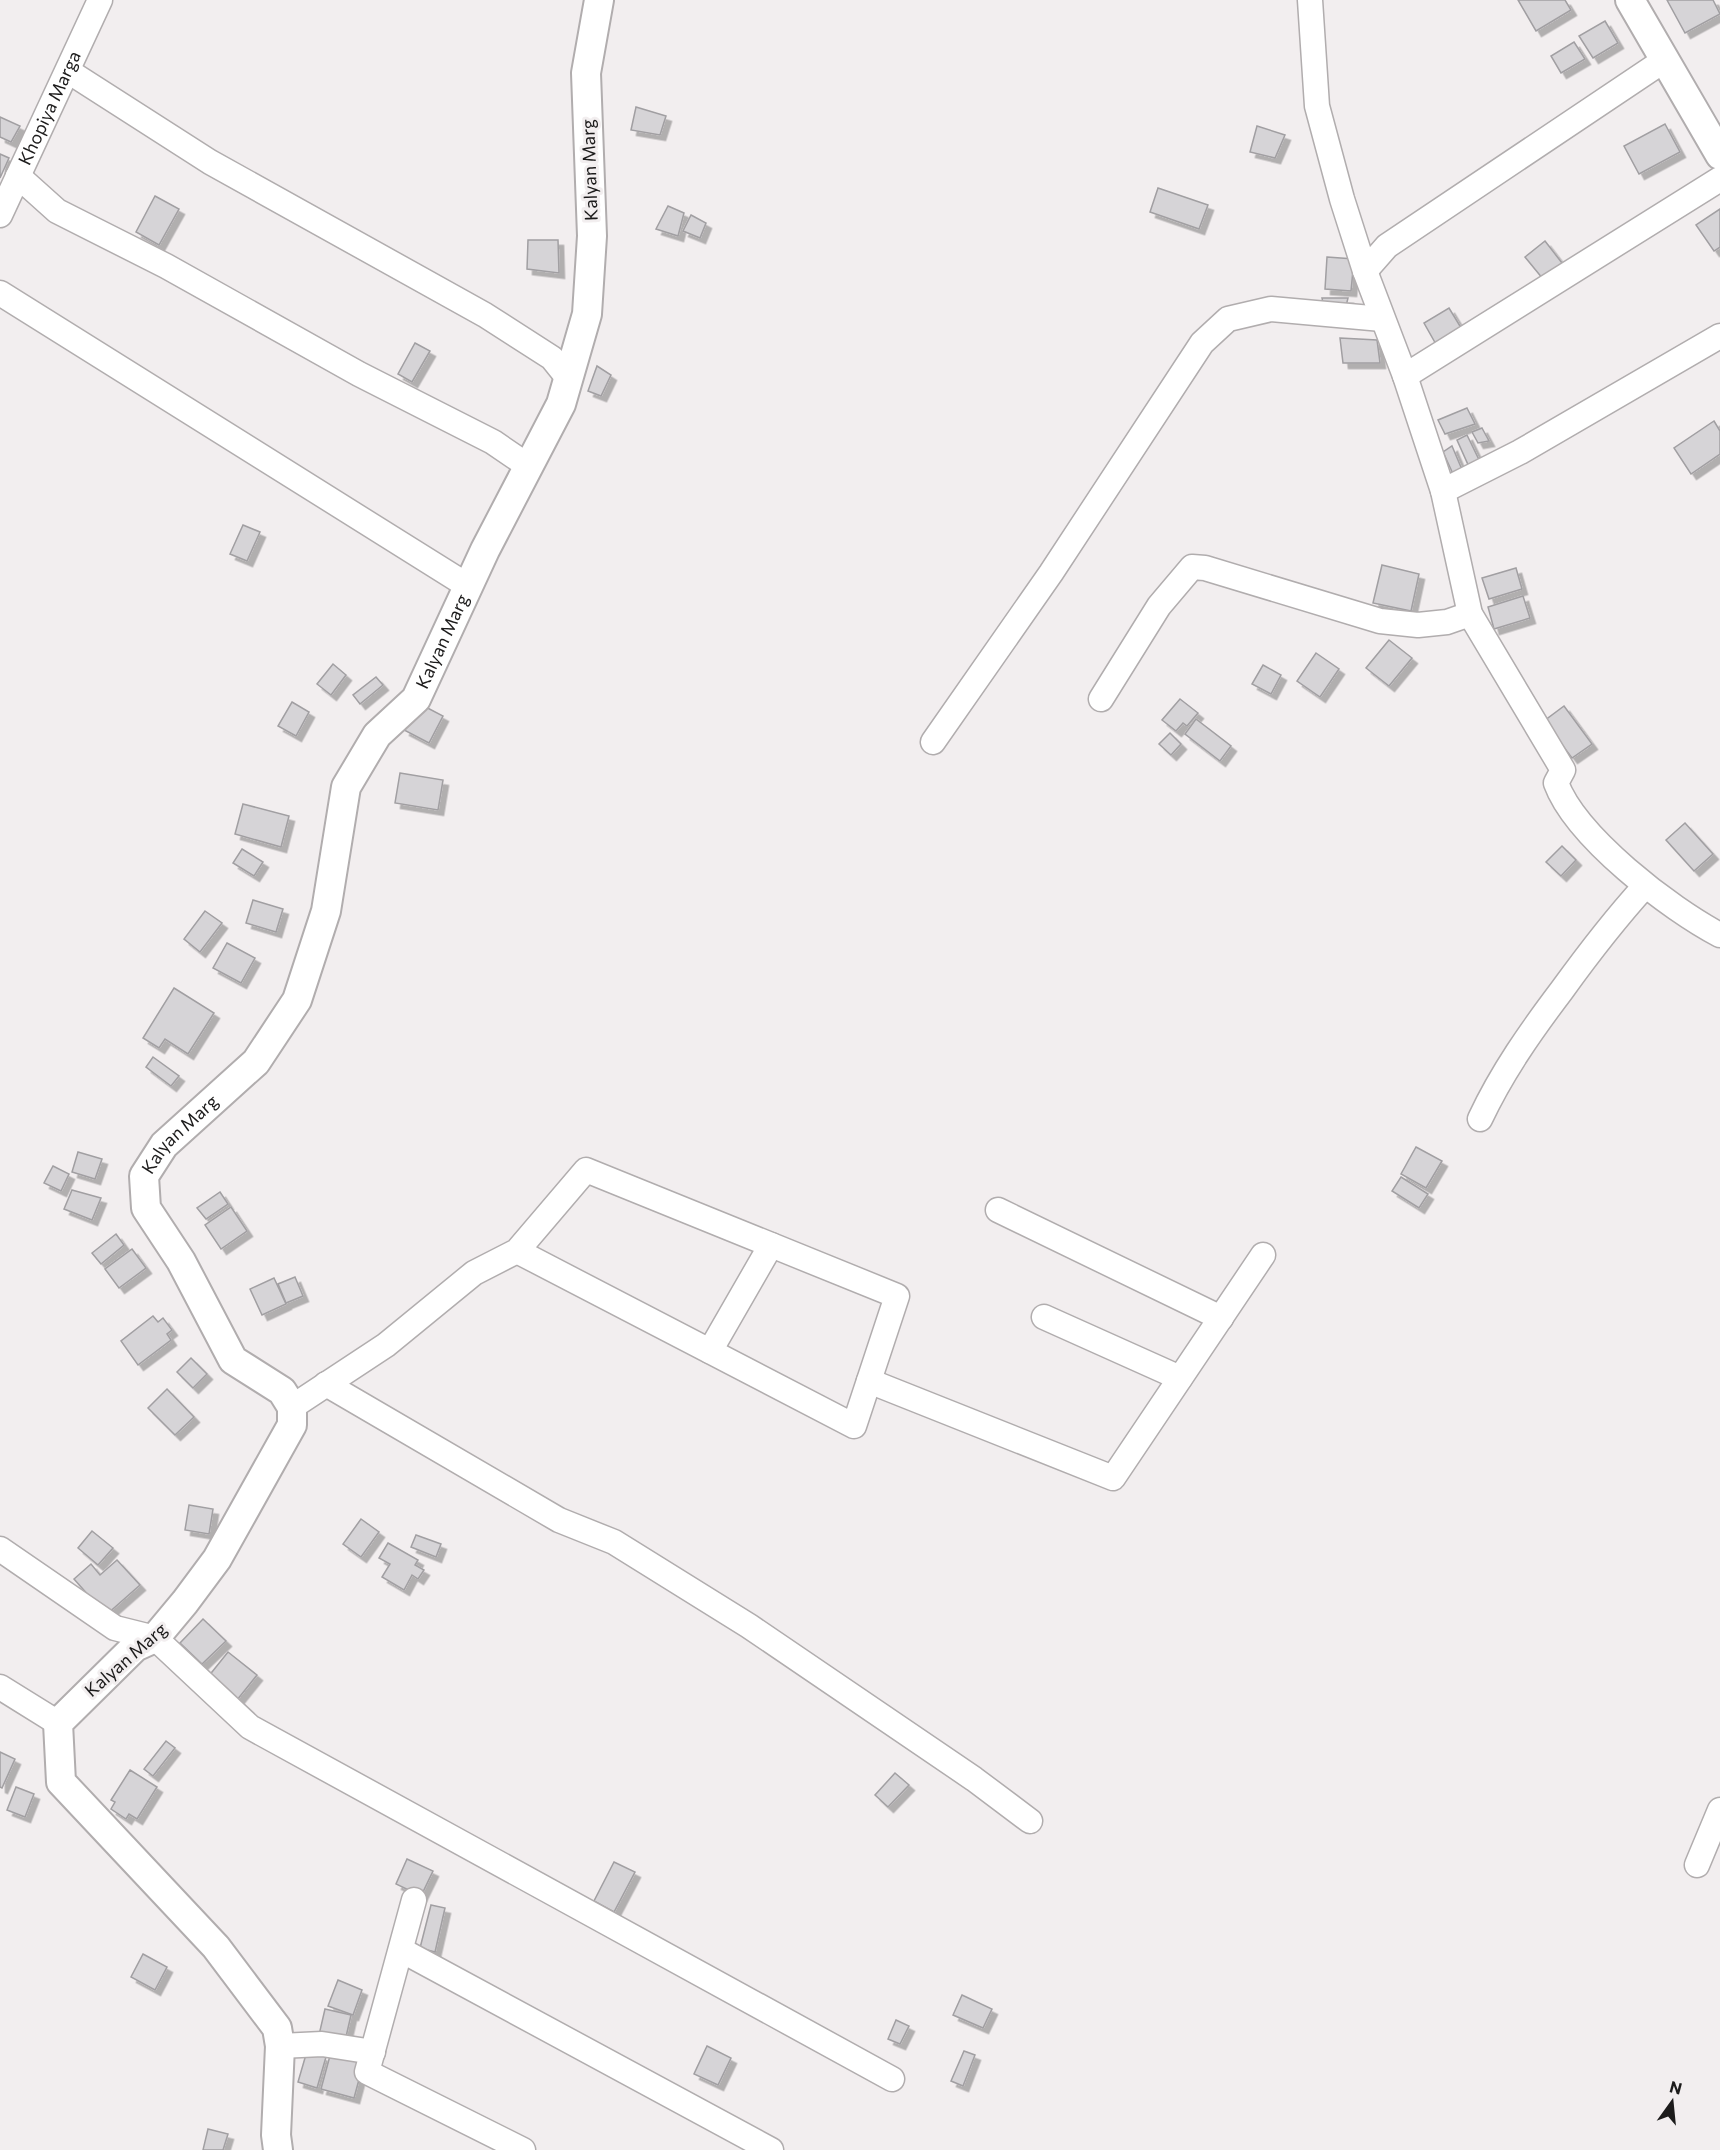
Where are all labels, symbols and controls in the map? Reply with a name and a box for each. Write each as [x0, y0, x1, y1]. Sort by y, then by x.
street label: Khopiya Marga [13, 47, 85, 168]
street label: Kalyan Marg [576, 119, 602, 221]
street label: Kalyan Marg [410, 590, 473, 692]
street label: Kalyan Marg [136, 1090, 222, 1178]
street label: Kalyan Marg [80, 1617, 171, 1701]
north arrow [1642, 2072, 1702, 2132]
text: N [1668, 2076, 1684, 2098]

